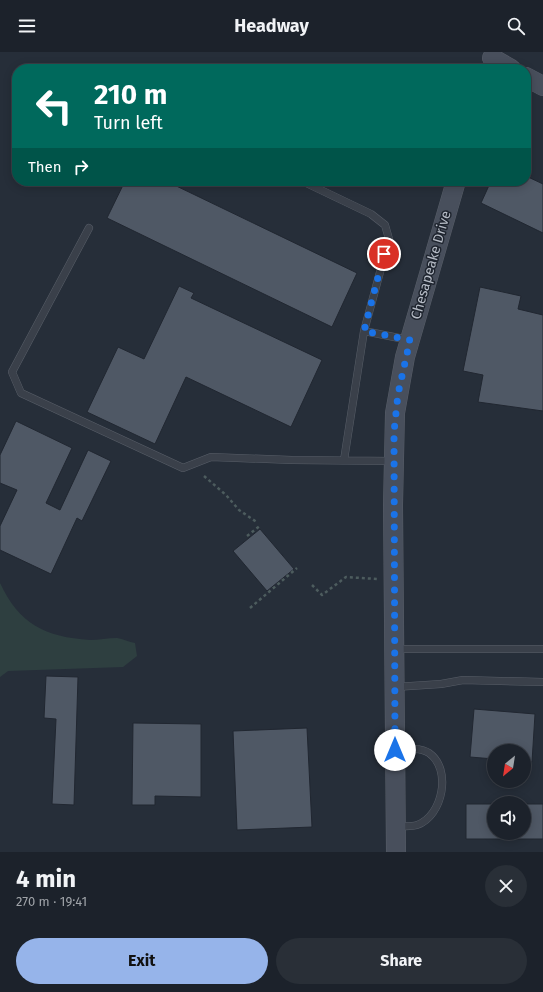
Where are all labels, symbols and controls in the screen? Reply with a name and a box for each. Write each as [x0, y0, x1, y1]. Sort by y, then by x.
icon: menu [16, 15, 38, 37]
text: Headway [234, 15, 309, 37]
icon: search [505, 15, 527, 37]
text: 210 m [94, 78, 168, 111]
icon: left [28, 80, 80, 132]
text: Turn left [94, 112, 163, 134]
icon: right [70, 156, 92, 178]
text: Then [28, 158, 62, 176]
street label: Chesapeake Drive [407, 209, 455, 321]
pin [367, 237, 401, 271]
icon: arrive [373, 243, 395, 265]
position arrow [374, 729, 416, 771]
north arrow [487, 744, 531, 788]
map controls [487, 744, 531, 840]
button: sound [487, 796, 531, 840]
text: 4 min [16, 865, 76, 893]
button: close [485, 865, 527, 907]
text: 270 m · 19:41 [16, 894, 87, 909]
button: Exit [16, 938, 268, 984]
button: Share [276, 938, 527, 984]

